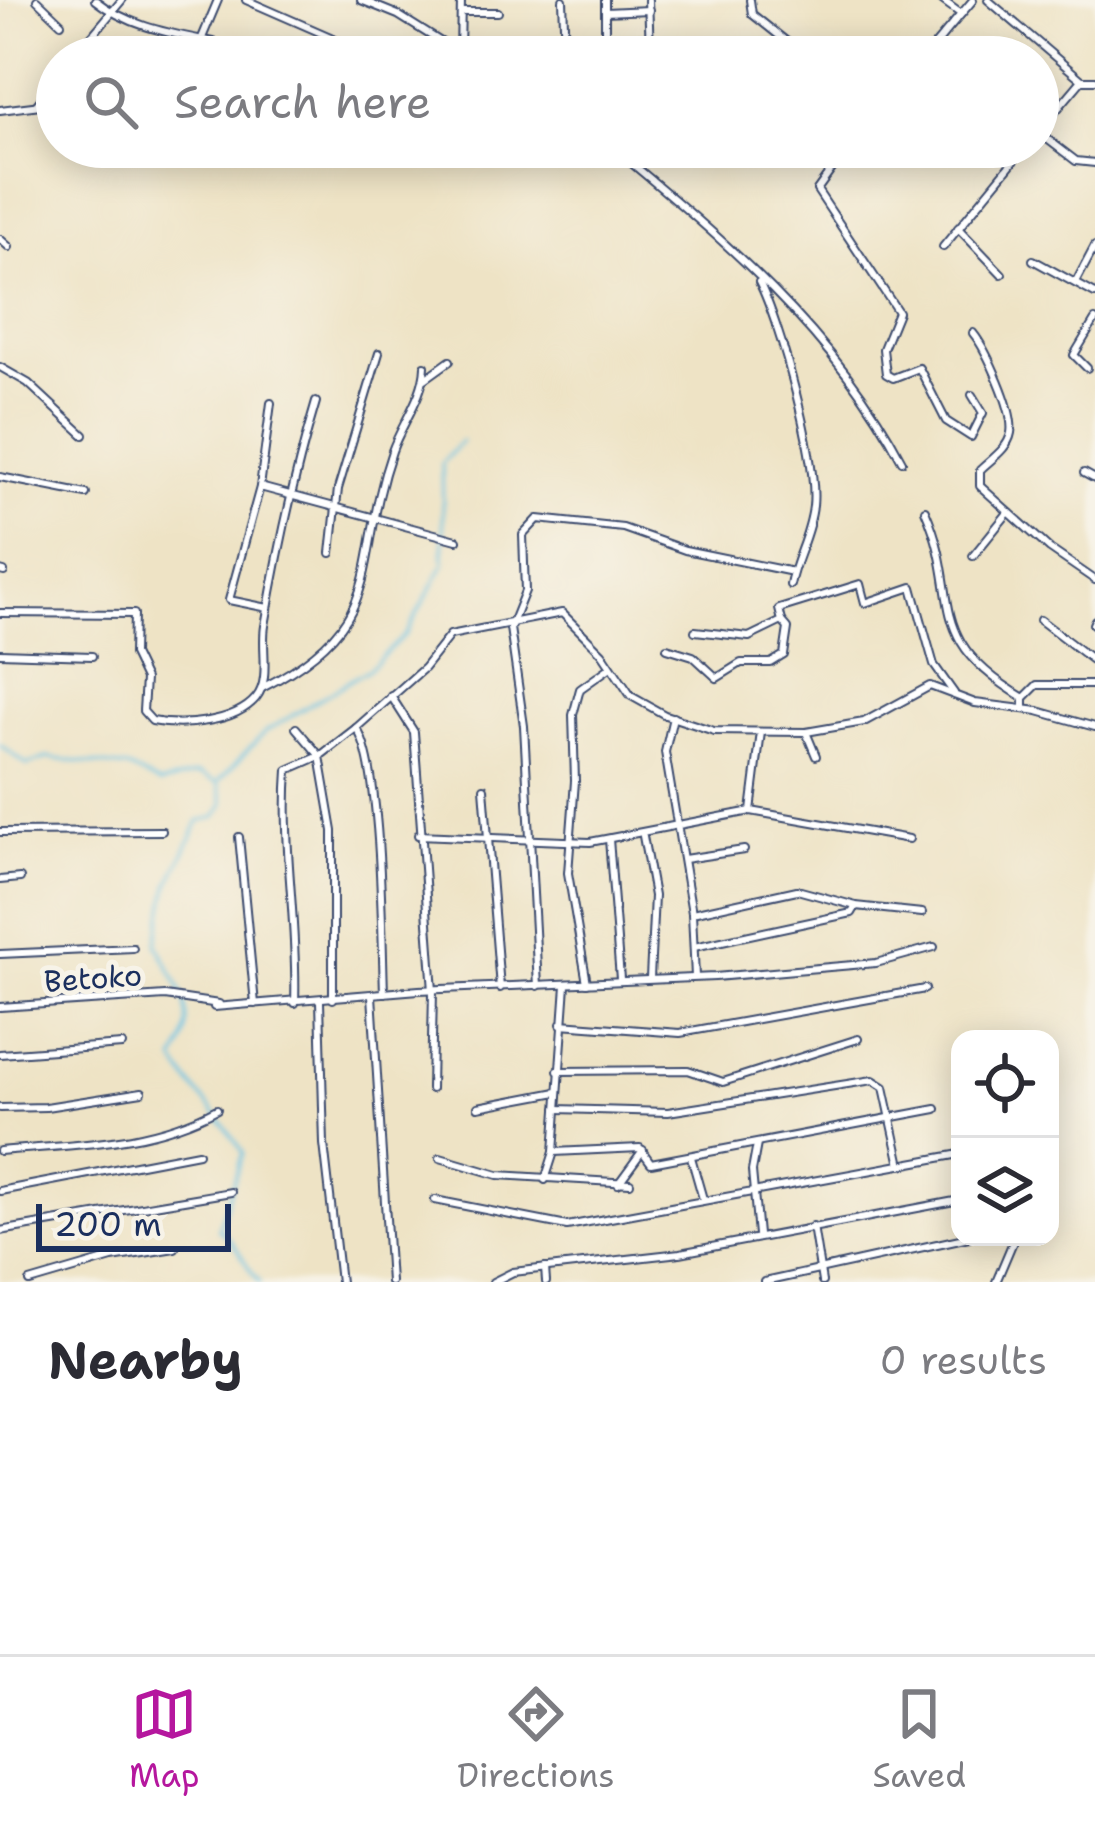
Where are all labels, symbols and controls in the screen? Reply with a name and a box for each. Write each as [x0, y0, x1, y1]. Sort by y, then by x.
search box [36, 36, 1059, 168]
icon: search [78, 69, 144, 135]
text: Search here [174, 72, 431, 132]
street label: Betoko [43, 954, 143, 1002]
map controls [951, 1030, 1059, 1246]
button: locate [951, 1030, 1059, 1138]
button: layers [951, 1138, 1059, 1246]
scale bar [36, 1198, 231, 1251]
text: 200 m [54, 1202, 162, 1247]
text: Nearby [48, 1326, 243, 1394]
text: 0 results [880, 1334, 1047, 1386]
tab: Map [129, 1681, 200, 1798]
tab: Directions [457, 1681, 615, 1798]
tab: Saved [872, 1681, 966, 1798]

